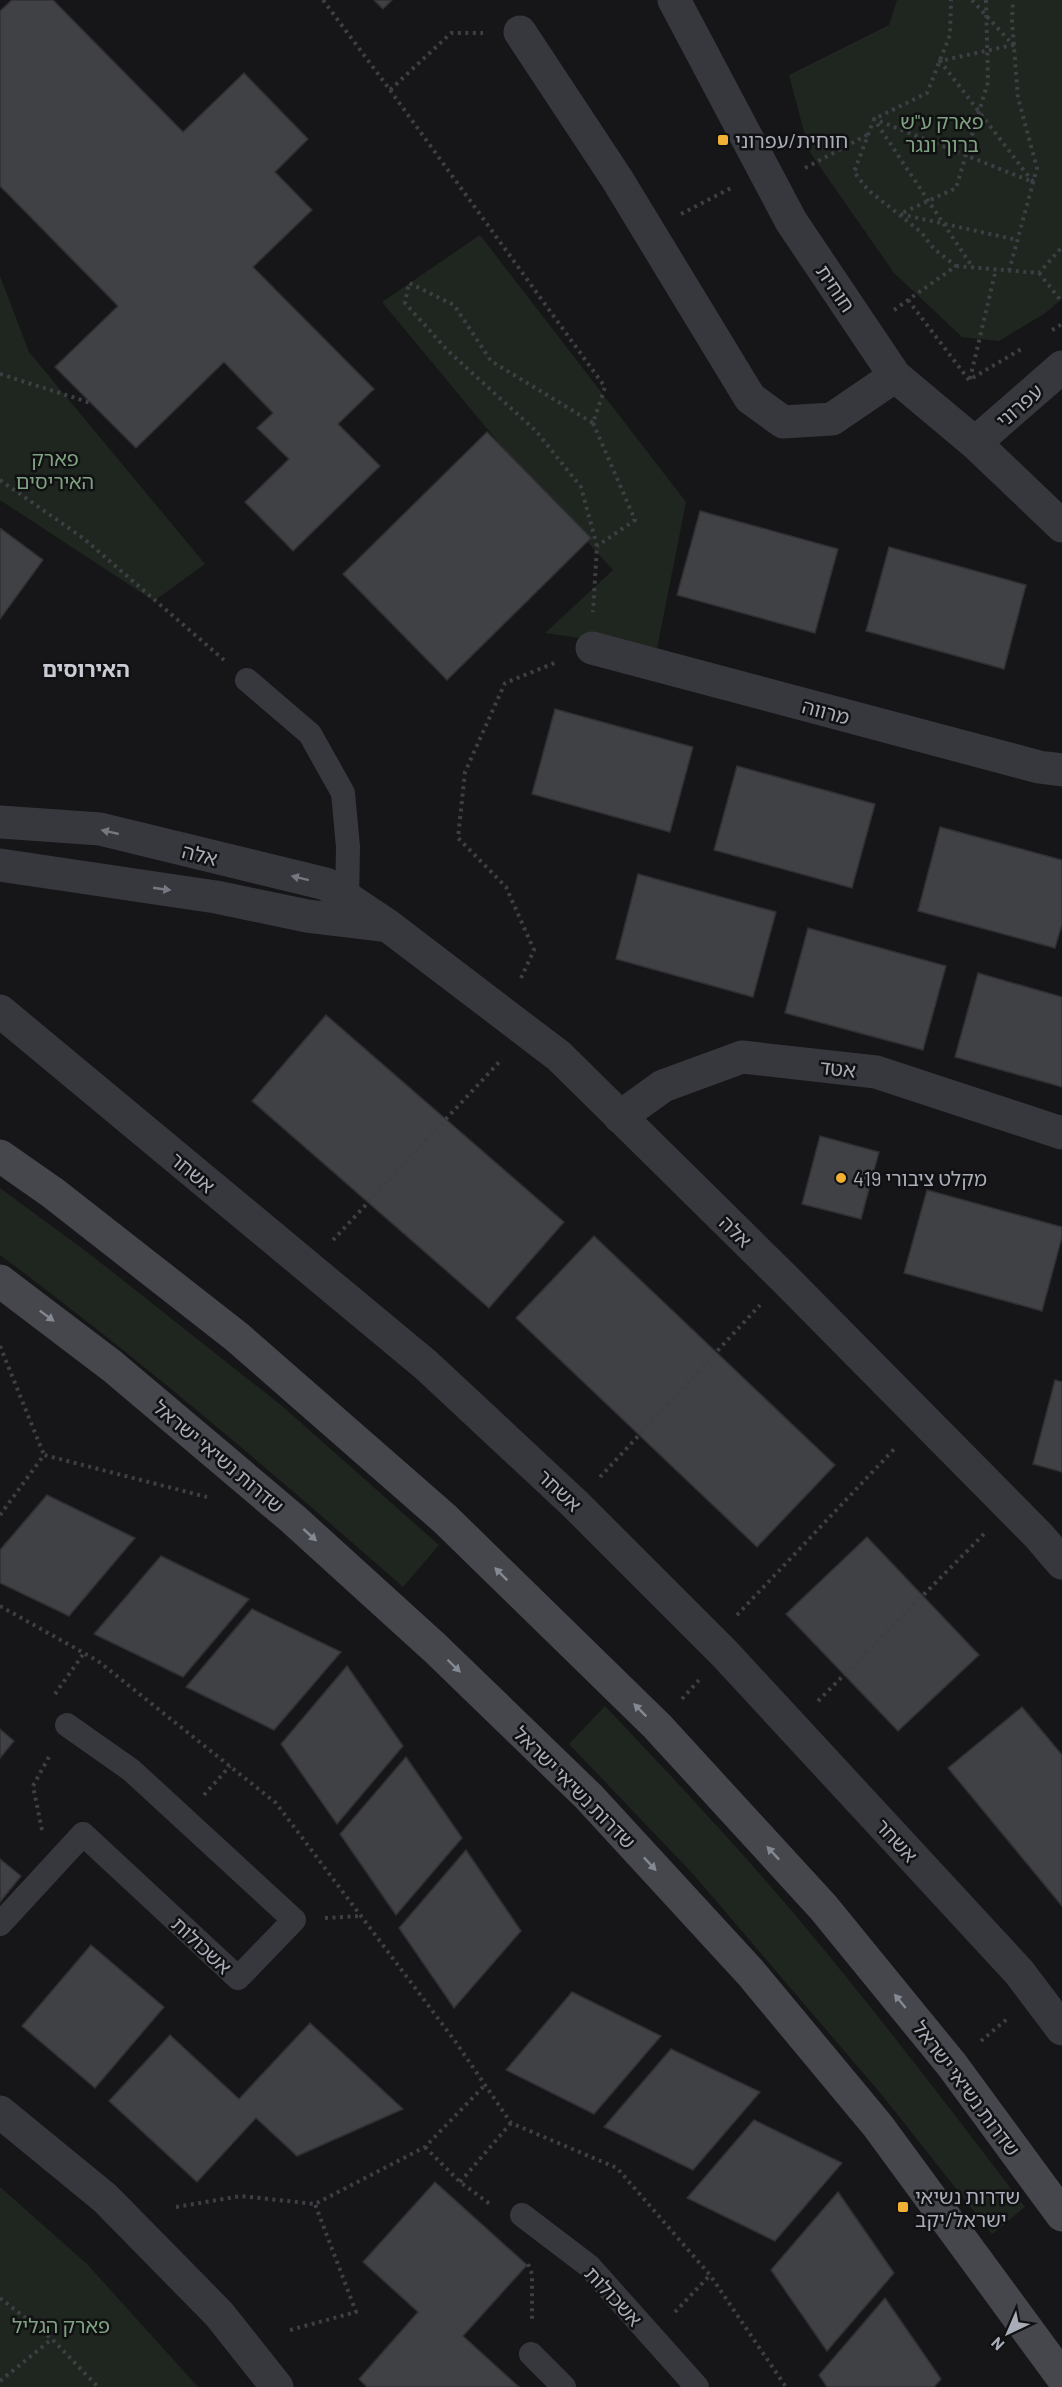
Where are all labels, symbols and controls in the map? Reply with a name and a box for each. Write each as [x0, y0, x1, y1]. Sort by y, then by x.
park label: פארק ע"ש ברוך ונגר [900, 109, 984, 156]
place label: חוחית/עפרוני [735, 128, 848, 152]
marker: חוחית/עפרוני [716, 133, 730, 147]
street label: חוחית [812, 260, 860, 316]
street label: עפרוני [991, 378, 1047, 432]
park label: פארק האיריסים [16, 446, 94, 493]
district label: האירוסים [42, 656, 130, 681]
street label: מרווה [800, 693, 852, 729]
one-way arrow [101, 826, 119, 836]
street label: אלה [180, 838, 220, 870]
one-way arrow [290, 872, 309, 882]
one-way arrow [152, 884, 171, 893]
street label: אטד [819, 1054, 857, 1082]
street label: אשחר [166, 1147, 220, 1197]
place label: מקלט ציבורי 419 [853, 1166, 987, 1190]
marker: מקלט ציבורי 419 [834, 1171, 848, 1185]
street label: אלה [715, 1210, 757, 1252]
one-way arrow [39, 1310, 54, 1322]
street label: שדרות נשיאי ישראל [149, 1394, 289, 1518]
street label: אשחר [533, 1464, 587, 1516]
one-way arrow [303, 1527, 317, 1541]
one-way arrow [495, 1567, 509, 1581]
one-way arrow [446, 1659, 461, 1673]
one-way arrow [634, 1704, 648, 1718]
street label: שדרות נשיאי ישראל [509, 1721, 641, 1853]
street label: אשחר [871, 1813, 923, 1867]
one-way arrow [767, 1846, 781, 1860]
one-way arrow [643, 1856, 656, 1871]
street label: אשכולות [167, 1911, 237, 1979]
one-way arrow [894, 1993, 907, 2009]
street label: שדרות נשיאי ישראל [908, 2016, 1026, 2160]
place label: שדרות נשיאי ישראל/יקב [915, 2184, 1020, 2231]
marker: שדרות נשיאי ישראל/יקב [896, 2200, 910, 2214]
street label: אשכולות [580, 2261, 648, 2331]
north arrow [978, 2303, 1038, 2363]
park label: פארק הגליל [12, 2313, 110, 2337]
text: N [987, 2334, 1008, 2355]

